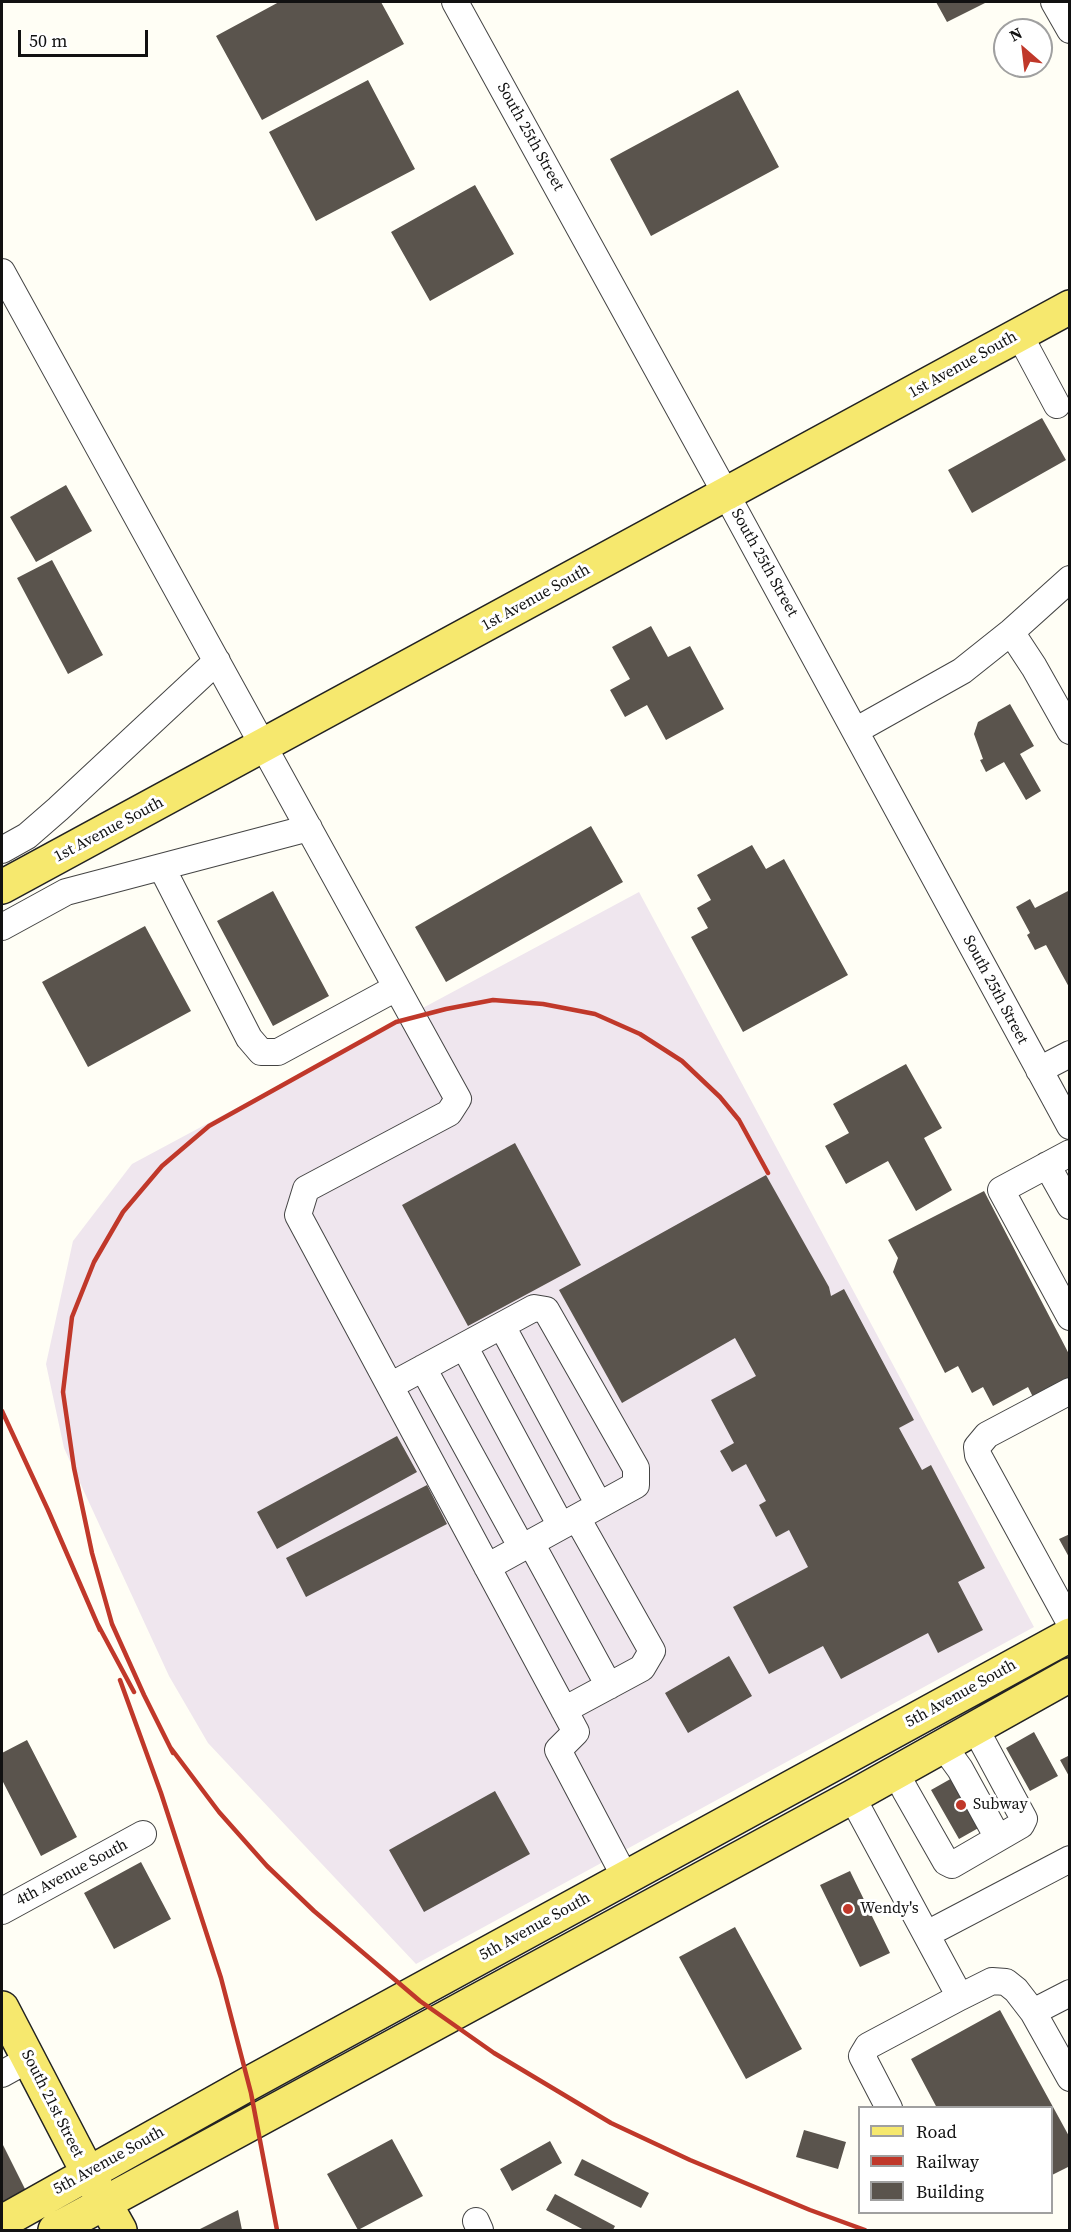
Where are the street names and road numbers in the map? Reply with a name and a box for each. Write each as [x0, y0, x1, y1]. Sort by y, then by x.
street label: South 25th Street [492, 80, 568, 194]
street label: 1st Avenue South [905, 327, 1021, 403]
street label: South 25th Street [726, 506, 802, 620]
street label: 1st Avenue South [478, 560, 594, 636]
street label: 1st Avenue South [51, 793, 167, 867]
street label: South 25th Street [958, 932, 1032, 1048]
street label: 5th Avenue South [902, 1656, 1020, 1732]
street label: 4th Avenue South [13, 1835, 131, 1911]
street label: 5th Avenue South [476, 1889, 594, 1965]
street label: South 21st Street [17, 2047, 87, 2161]
street label: 5th Avenue South [50, 2123, 168, 2199]

